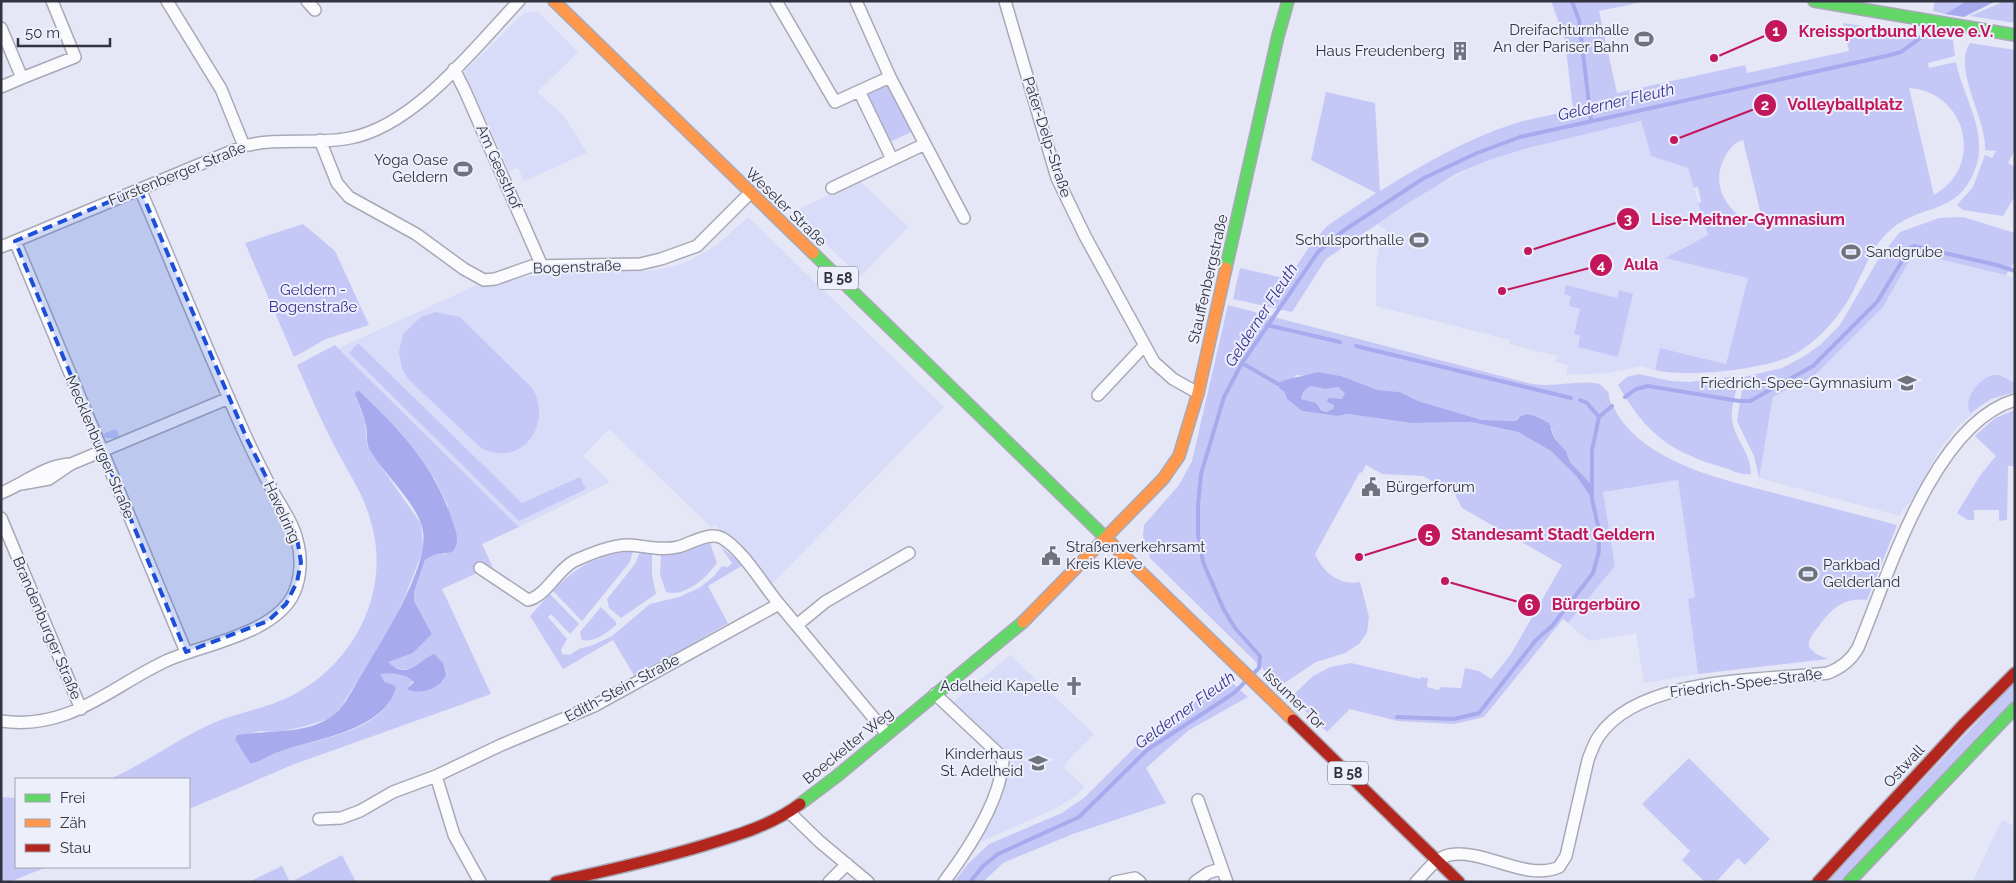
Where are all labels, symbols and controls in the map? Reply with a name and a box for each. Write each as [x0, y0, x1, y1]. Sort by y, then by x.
scale bar [18, 15, 110, 47]
callout: Kreissportbund Kleve e.V. [1764, 15, 2004, 46]
place label: Dreifachturnhalle An der Pariser Bahn [1493, 21, 1629, 56]
text: 1 [1772, 22, 1780, 40]
text: Kreissportbund Kleve e.V. [1799, 22, 1993, 41]
text: 50 m [25, 24, 60, 42]
sports icon: Dreifachturnhalle An der Pariser Bahn [1633, 28, 1655, 50]
building icon: Haus Freudenberg [1449, 40, 1471, 62]
place label: Haus Freudenberg [1316, 42, 1445, 60]
street label: Pater-Delp-Straße [1019, 74, 1075, 200]
water label: Gelderner Fleuth [1556, 79, 1676, 125]
callout: Volleyballplatz [1752, 89, 1913, 120]
text: Volleyballplatz [1787, 95, 1903, 114]
text: 2 [1761, 96, 1769, 114]
street label: Am Geesthof [472, 122, 526, 213]
street label: Fürstenberger Straße [106, 138, 249, 210]
place label: Yoga Oase Geldern [374, 151, 448, 186]
sports icon: Yoga Oase Geldern [452, 158, 474, 180]
street label: Weseler Straße [742, 164, 830, 250]
callout: Lise-Meitner-Gymnasium [1616, 203, 1854, 234]
text: 3 [1624, 210, 1632, 228]
text: Lise-Meitner-Gymnasium [1651, 210, 1845, 229]
street label: Stauffenbergstraße [1184, 212, 1232, 345]
sports icon: Schulsporthalle [1408, 229, 1430, 251]
place label: Schulsporthalle [1295, 231, 1404, 249]
sports icon: Sandgrube [1840, 241, 1862, 263]
place label: Sandgrube [1866, 243, 1943, 261]
callout: Aula [1589, 249, 1669, 280]
text: Aula [1624, 255, 1658, 274]
street label: Bogenstraße [532, 256, 622, 278]
text: 4 [1597, 256, 1606, 274]
water label: Gelderner Fleuth [1221, 260, 1301, 370]
road number: B 58 [818, 266, 858, 290]
park label: Geldern - Bogenstraße [269, 281, 357, 316]
school or university icon: Friedrich-Spee-Gymnasium [1896, 372, 1918, 394]
street label: Mecklenburger Straße [62, 373, 138, 522]
place label: Friedrich-Spee-Gymnasium [1700, 374, 1892, 392]
public building icon: Bürgerforum [1360, 476, 1382, 498]
street label: Havelring [260, 478, 304, 546]
place label: Bürgerforum [1386, 478, 1475, 496]
callout: Standesamt Stadt Geldern [1417, 519, 1665, 550]
text: Standesamt Stadt Geldern [1451, 525, 1655, 544]
text: 5 [1425, 526, 1433, 544]
place label: Straßenverkehrsamt Kreis Kleve [1066, 538, 1205, 573]
public building icon: Straßenverkehrsamt Kreis Kleve [1040, 545, 1062, 567]
street label: Brandenburger Straße [9, 554, 85, 702]
place label: Parkbad Gelderland [1823, 556, 1900, 591]
sports icon: Parkbad Gelderland [1797, 563, 1819, 585]
callout: Bürgerbüro [1517, 589, 1650, 620]
text: Bürgerbüro [1552, 595, 1641, 614]
text: 6 [1524, 596, 1534, 614]
street label: Edith-Stein-Straße [562, 650, 683, 726]
street label: Issumer Tor [1259, 665, 1329, 734]
street label: Friedrich-Spee-Straße [1669, 665, 1823, 701]
water label: Gelderner Fleuth [1131, 667, 1239, 753]
church icon: Adelheid Kapelle [1063, 675, 1085, 697]
place label: Adelheid Kapelle [940, 677, 1059, 695]
street label: Boeckelter Weg [799, 704, 897, 788]
street label: Ostwall [1880, 740, 1929, 791]
place label: Kinderhaus St. Adelheid [941, 745, 1023, 780]
school or university icon: Kinderhaus St. Adelheid [1027, 752, 1049, 774]
road number: B 58 [1328, 761, 1368, 784]
legend [15, 778, 190, 868]
text: Frei [60, 789, 85, 807]
text: Zäh [60, 814, 86, 832]
text: Stau [60, 839, 91, 857]

